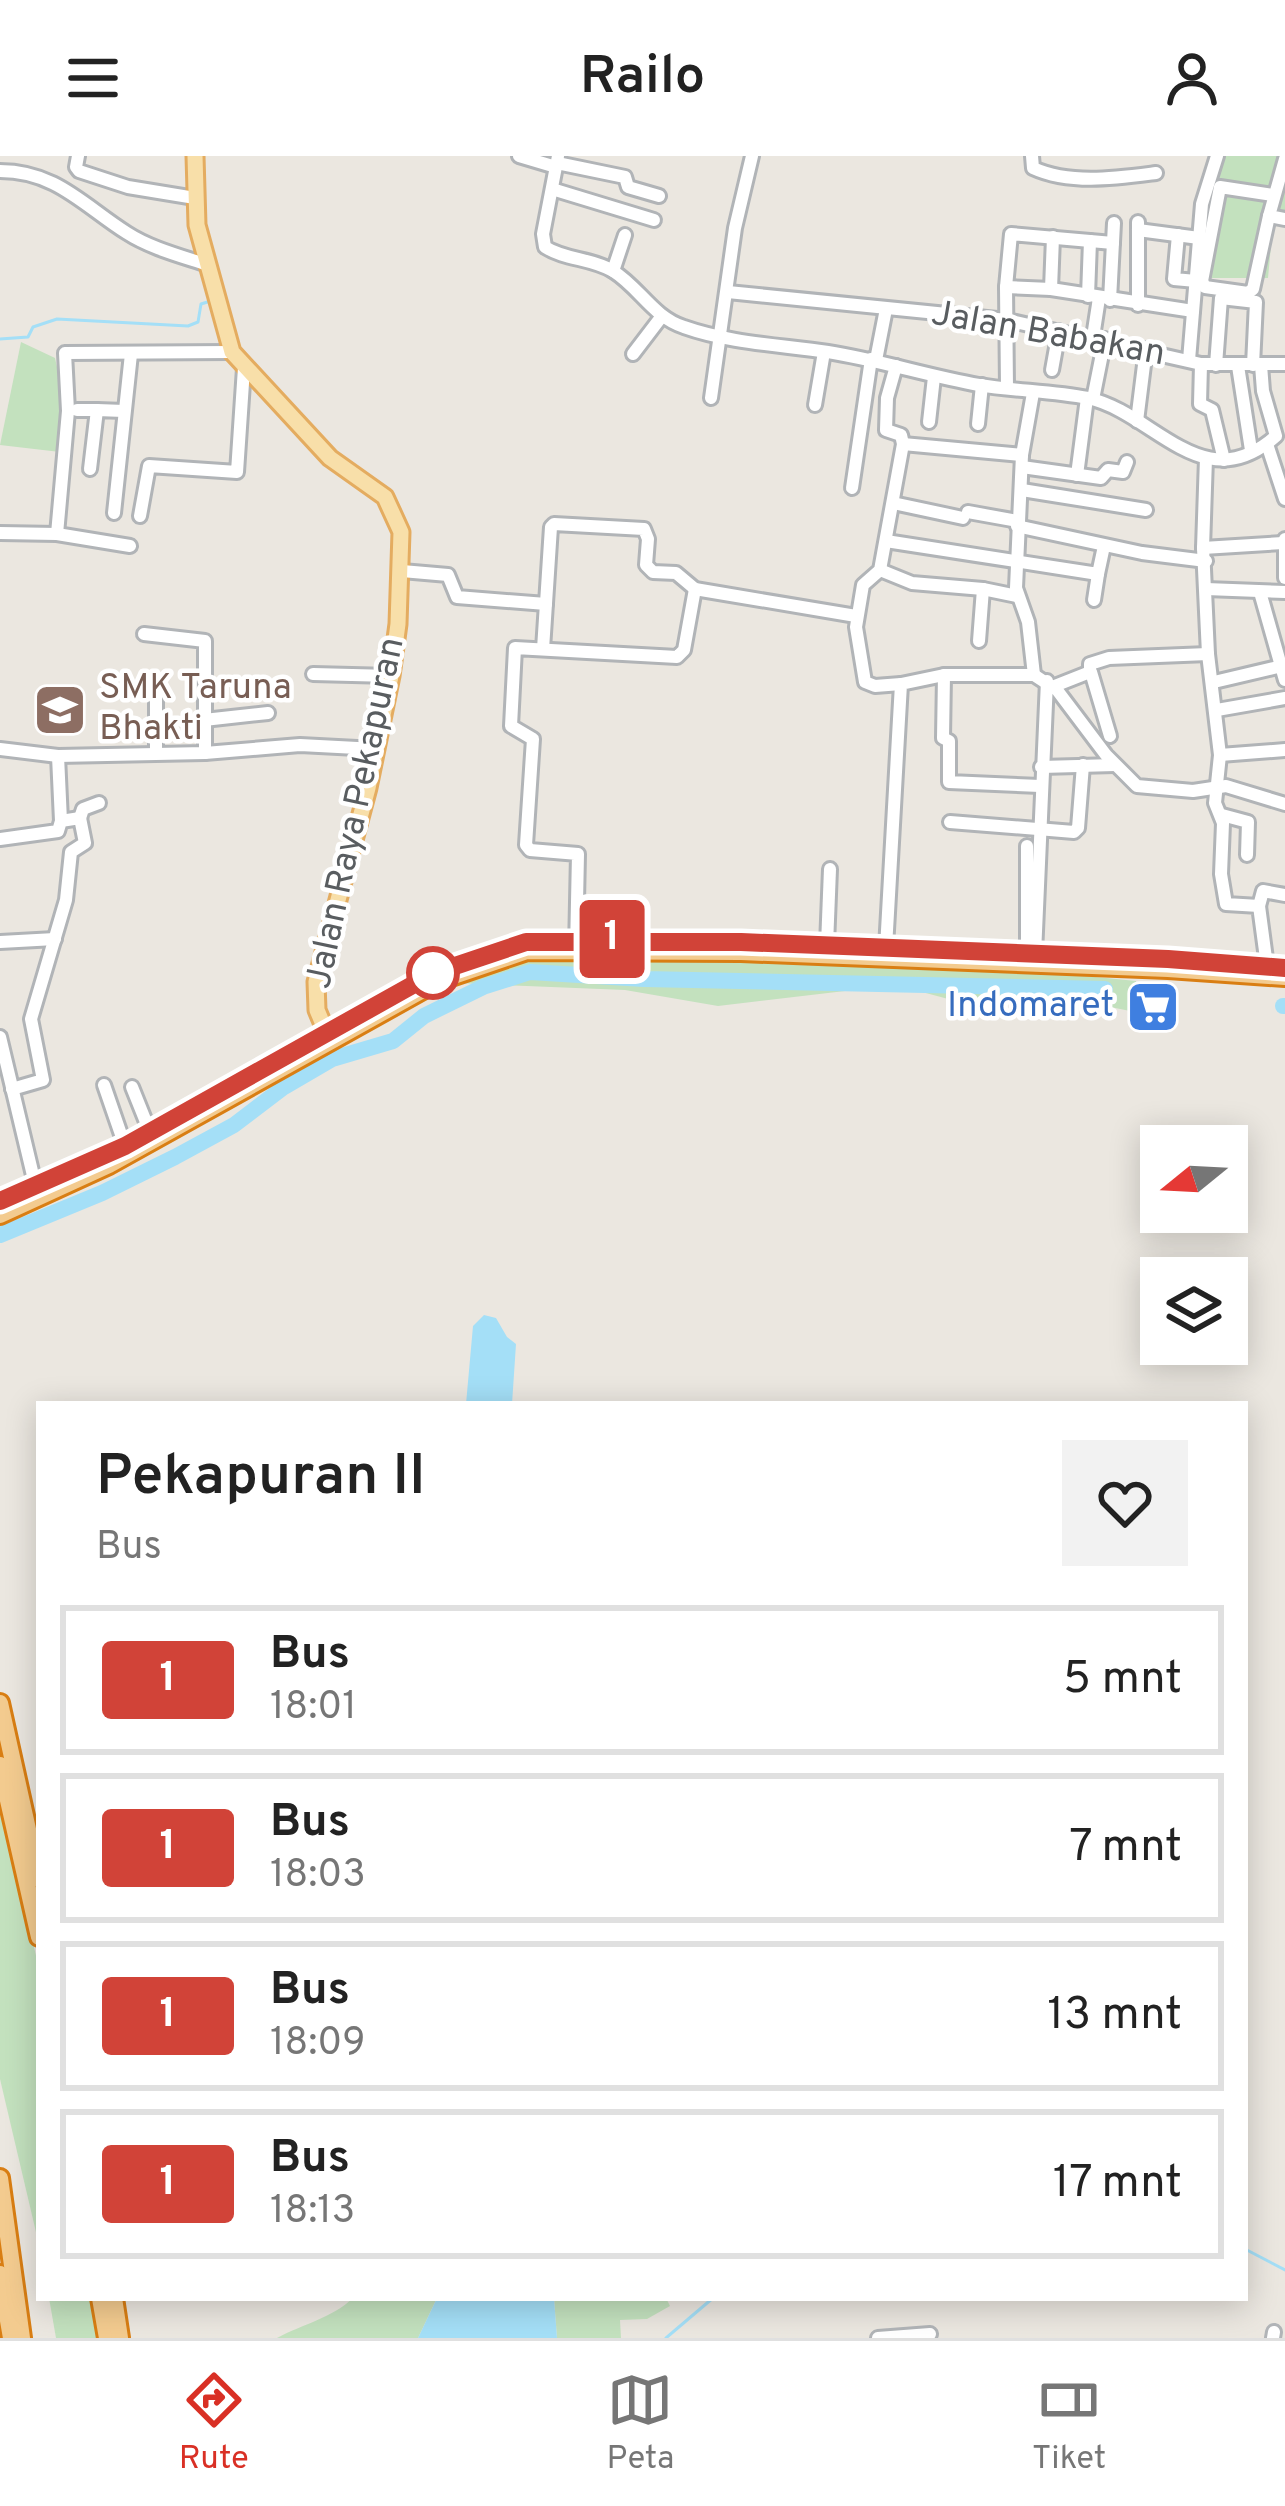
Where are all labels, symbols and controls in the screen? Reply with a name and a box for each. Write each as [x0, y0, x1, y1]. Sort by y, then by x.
text: Railo [580, 44, 705, 113]
icon: menu [60, 45, 126, 111]
icon: person [1159, 45, 1225, 111]
street label: Jalan Babakan [928, 292, 1168, 378]
street label: Jalan Raya Pekapuran [297, 633, 417, 993]
place label: SMK Taruna Bhakti [99, 666, 292, 753]
school or university icon: SMK Taruna Bhakti [32, 682, 88, 738]
line badge: 1 [573, 900, 651, 978]
text: 1 [604, 912, 620, 965]
unlabelled marker [408, 948, 458, 998]
supermarket icon: Indomaret [1125, 979, 1181, 1035]
place label: Indomaret [947, 984, 1114, 1030]
north arrow [1140, 1125, 1248, 1233]
map controls [1140, 1125, 1248, 1365]
button: layers [1140, 1257, 1248, 1365]
button: heart [1062, 1440, 1188, 1566]
text: Pekapuran II [96, 1443, 426, 1515]
text: Bus [96, 1524, 162, 1573]
text: Bus [270, 1627, 350, 1684]
text: 5 mnt [1063, 1652, 1182, 1709]
text: 1 [160, 1653, 176, 1706]
text: 18:01 [270, 1684, 357, 1733]
text: Bus [270, 1795, 350, 1852]
text: 7 mnt [1069, 1820, 1182, 1877]
text: 1 [160, 1821, 176, 1874]
text: 18:03 [270, 1852, 366, 1901]
text: Bus [270, 1963, 350, 2020]
text: 13 mnt [1047, 1988, 1182, 2045]
text: 1 [160, 1989, 176, 2042]
text: 18:09 [270, 2020, 365, 2069]
text: Bus [270, 2131, 350, 2188]
text: 17 mnt [1053, 2156, 1182, 2213]
text: 1 [160, 2157, 176, 2210]
text: 18:13 [270, 2188, 355, 2237]
tab: Rute [179, 2367, 249, 2481]
tab: Peta [607, 2367, 674, 2481]
tab: Tiket [1032, 2367, 1106, 2481]

